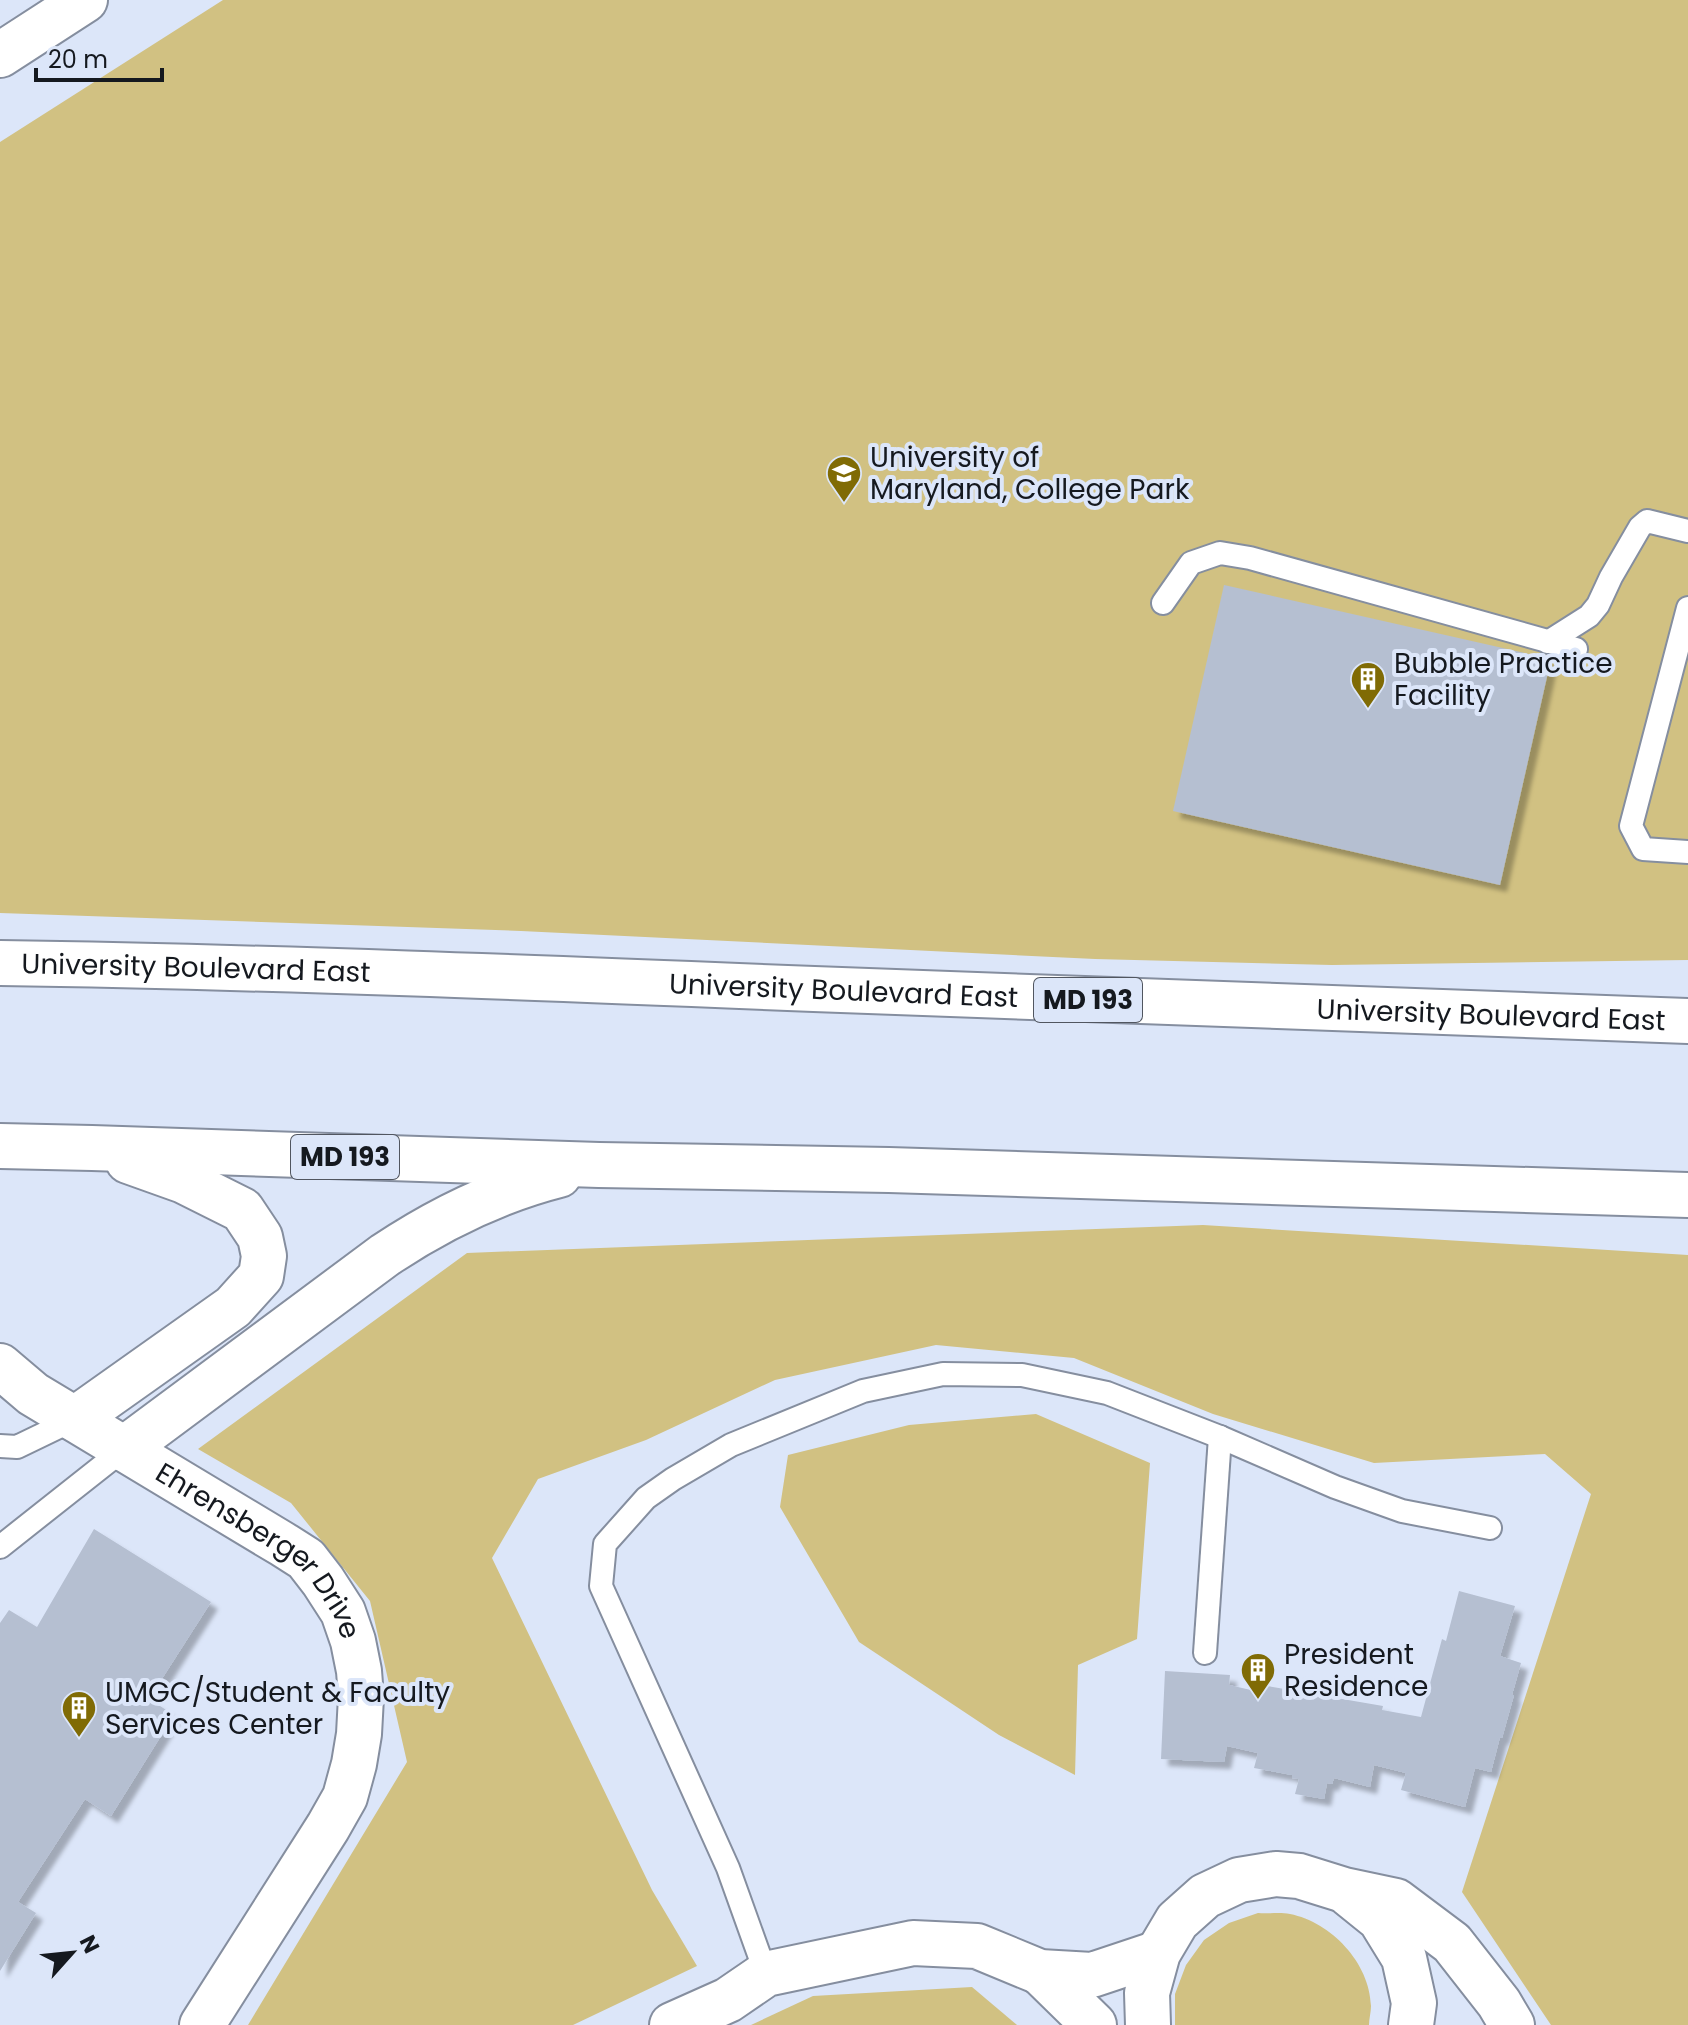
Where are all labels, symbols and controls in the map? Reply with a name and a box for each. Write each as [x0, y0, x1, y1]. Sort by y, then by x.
scale bar [36, 32, 162, 82]
text: 20 m [48, 43, 108, 76]
place label: University of Maryland, College Park [870, 438, 1190, 509]
school or university icon: University of Maryland, College Park [825, 454, 863, 504]
place label: Bubble Practice Facility [1394, 644, 1613, 715]
building icon: Bubble Practice Facility [1349, 660, 1387, 710]
street label: University Boulevard East [21, 944, 371, 992]
street label: University Boulevard East [668, 964, 1019, 1017]
road number: MD 193 [1034, 978, 1142, 1022]
street label: University Boulevard East [1316, 989, 1666, 1040]
road number: MD 193 [291, 1135, 399, 1179]
street label: Ehrensberger Drive [149, 1453, 370, 1644]
place label: President Residence [1284, 1635, 1428, 1706]
building icon: President Residence [1239, 1651, 1277, 1701]
place label: UMGC/Student & Faculty Services Center [105, 1673, 450, 1744]
building icon: UMGC/Student & Faculty Services Center [60, 1689, 98, 1739]
north arrow [32, 1913, 112, 1993]
text: N [72, 1930, 107, 1959]

